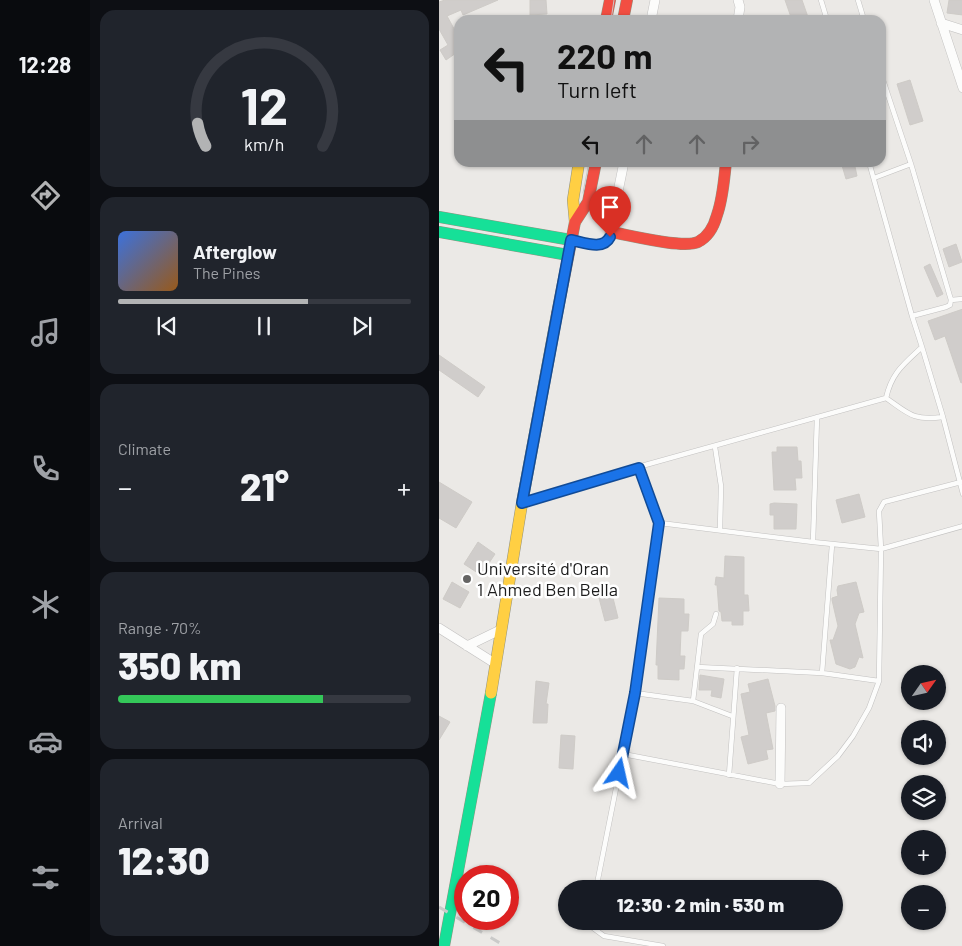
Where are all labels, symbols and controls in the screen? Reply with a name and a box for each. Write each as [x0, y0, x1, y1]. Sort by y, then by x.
text: 220 m [557, 34, 652, 76]
icon: left [474, 35, 539, 100]
text: 12:28 [19, 51, 71, 77]
text: 12 [241, 73, 288, 135]
text: Turn left [557, 76, 637, 102]
icon: left [577, 130, 605, 158]
icon: ahead [630, 130, 658, 158]
icon: ahead [683, 130, 711, 158]
icon: right [736, 130, 764, 158]
text: km/h [244, 133, 285, 155]
icon: directions [28, 178, 63, 213]
pin [589, 186, 631, 237]
icon: arrive [596, 193, 624, 221]
text: Afterglow [193, 240, 277, 263]
text: The Pines [193, 263, 261, 282]
icon: previous [153, 312, 181, 340]
icon: pause [250, 312, 278, 340]
icon: next [348, 312, 376, 340]
icon: music [28, 315, 63, 350]
text: Climate [118, 439, 171, 458]
icon: phone [28, 451, 63, 486]
text: 21° [240, 463, 289, 509]
text: − [118, 470, 132, 504]
text: + [397, 470, 411, 504]
place label: Université d'Oran 1 Ahmed Ben Bella [477, 557, 618, 600]
marker: Université d'Oran 1 Ahmed Ben Bella [461, 573, 473, 585]
icon: climate [28, 587, 63, 622]
text: Range · 70% [118, 618, 202, 637]
text: 350 km [118, 642, 242, 688]
north arrow [901, 665, 947, 710]
map controls [901, 665, 946, 930]
button: sound [901, 720, 946, 765]
icon: car [28, 724, 63, 759]
position arrow [592, 746, 644, 798]
button: layers [901, 775, 946, 820]
text: Arrival [118, 813, 163, 832]
button: + [901, 830, 946, 875]
text: 12:30 [118, 837, 210, 883]
icon: filters [28, 860, 63, 895]
speed limit sign: 20 [454, 865, 519, 930]
button: − [901, 885, 946, 930]
text: 12:30 · 2 min · 530 m [617, 893, 784, 916]

